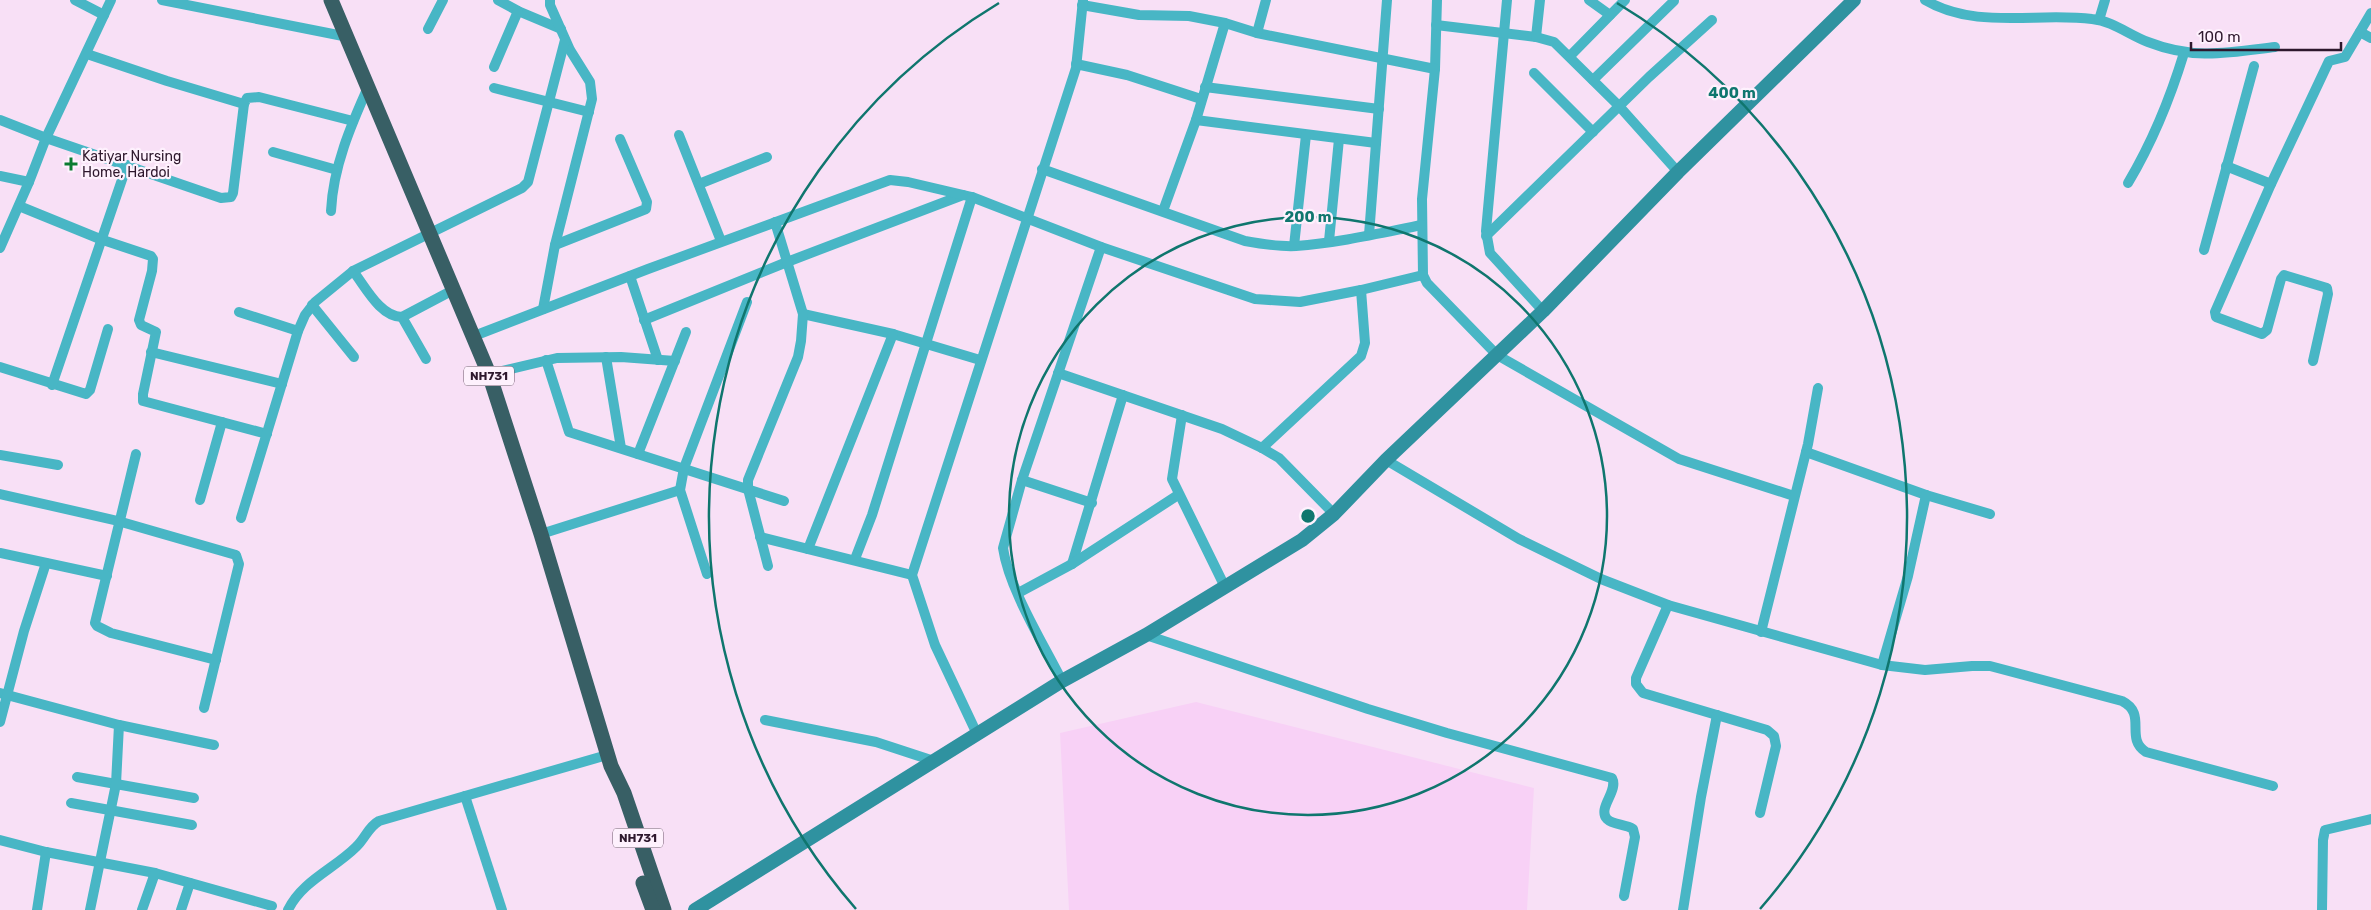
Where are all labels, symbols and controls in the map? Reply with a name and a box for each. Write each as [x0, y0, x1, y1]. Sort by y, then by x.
scale bar [2191, 20, 2341, 52]
text: 100 m [2198, 28, 2240, 46]
text: 400 m [1708, 84, 1756, 102]
place label: Katiyar Nursing Home, Hardoi [82, 148, 181, 181]
marker: Katiyar Nursing Home, Hardoi [64, 157, 78, 171]
text: 200 m [1284, 208, 1332, 226]
road number: NH731 [464, 366, 514, 386]
centre of rings [1299, 507, 1317, 525]
road number: NH731 [613, 828, 663, 848]

